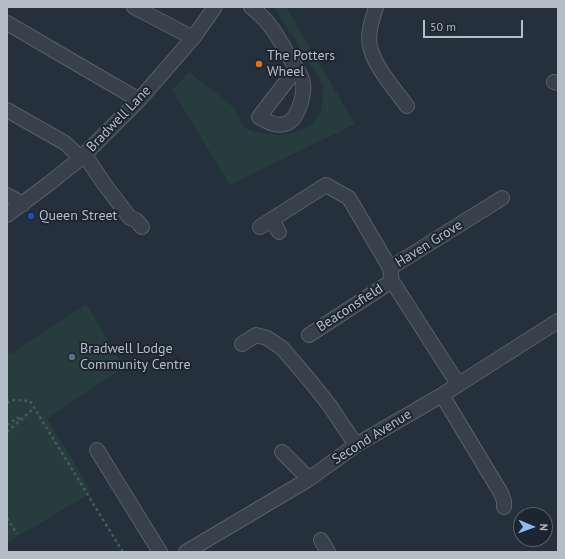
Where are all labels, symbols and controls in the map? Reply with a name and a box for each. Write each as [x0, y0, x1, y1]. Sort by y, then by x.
scale bar [425, 12, 525, 38]
text: 50 m [430, 19, 456, 34]
place label: The Potters Wheel [267, 48, 335, 80]
marker: The Potters Wheel [254, 59, 264, 69]
street label: Bradwell Lane [83, 83, 155, 155]
place label: Queen Street [39, 208, 117, 224]
marker: Queen Street [26, 211, 36, 221]
street label: Haven Grove [392, 217, 466, 271]
street label: Beaconsfield [314, 280, 386, 336]
place label: Bradwell Lodge Community Centre [80, 341, 191, 374]
marker: Bradwell Lodge Community Centre [67, 352, 77, 362]
street label: Second Avenue [329, 406, 415, 468]
north arrow [513, 507, 553, 547]
text: N [537, 524, 551, 531]

